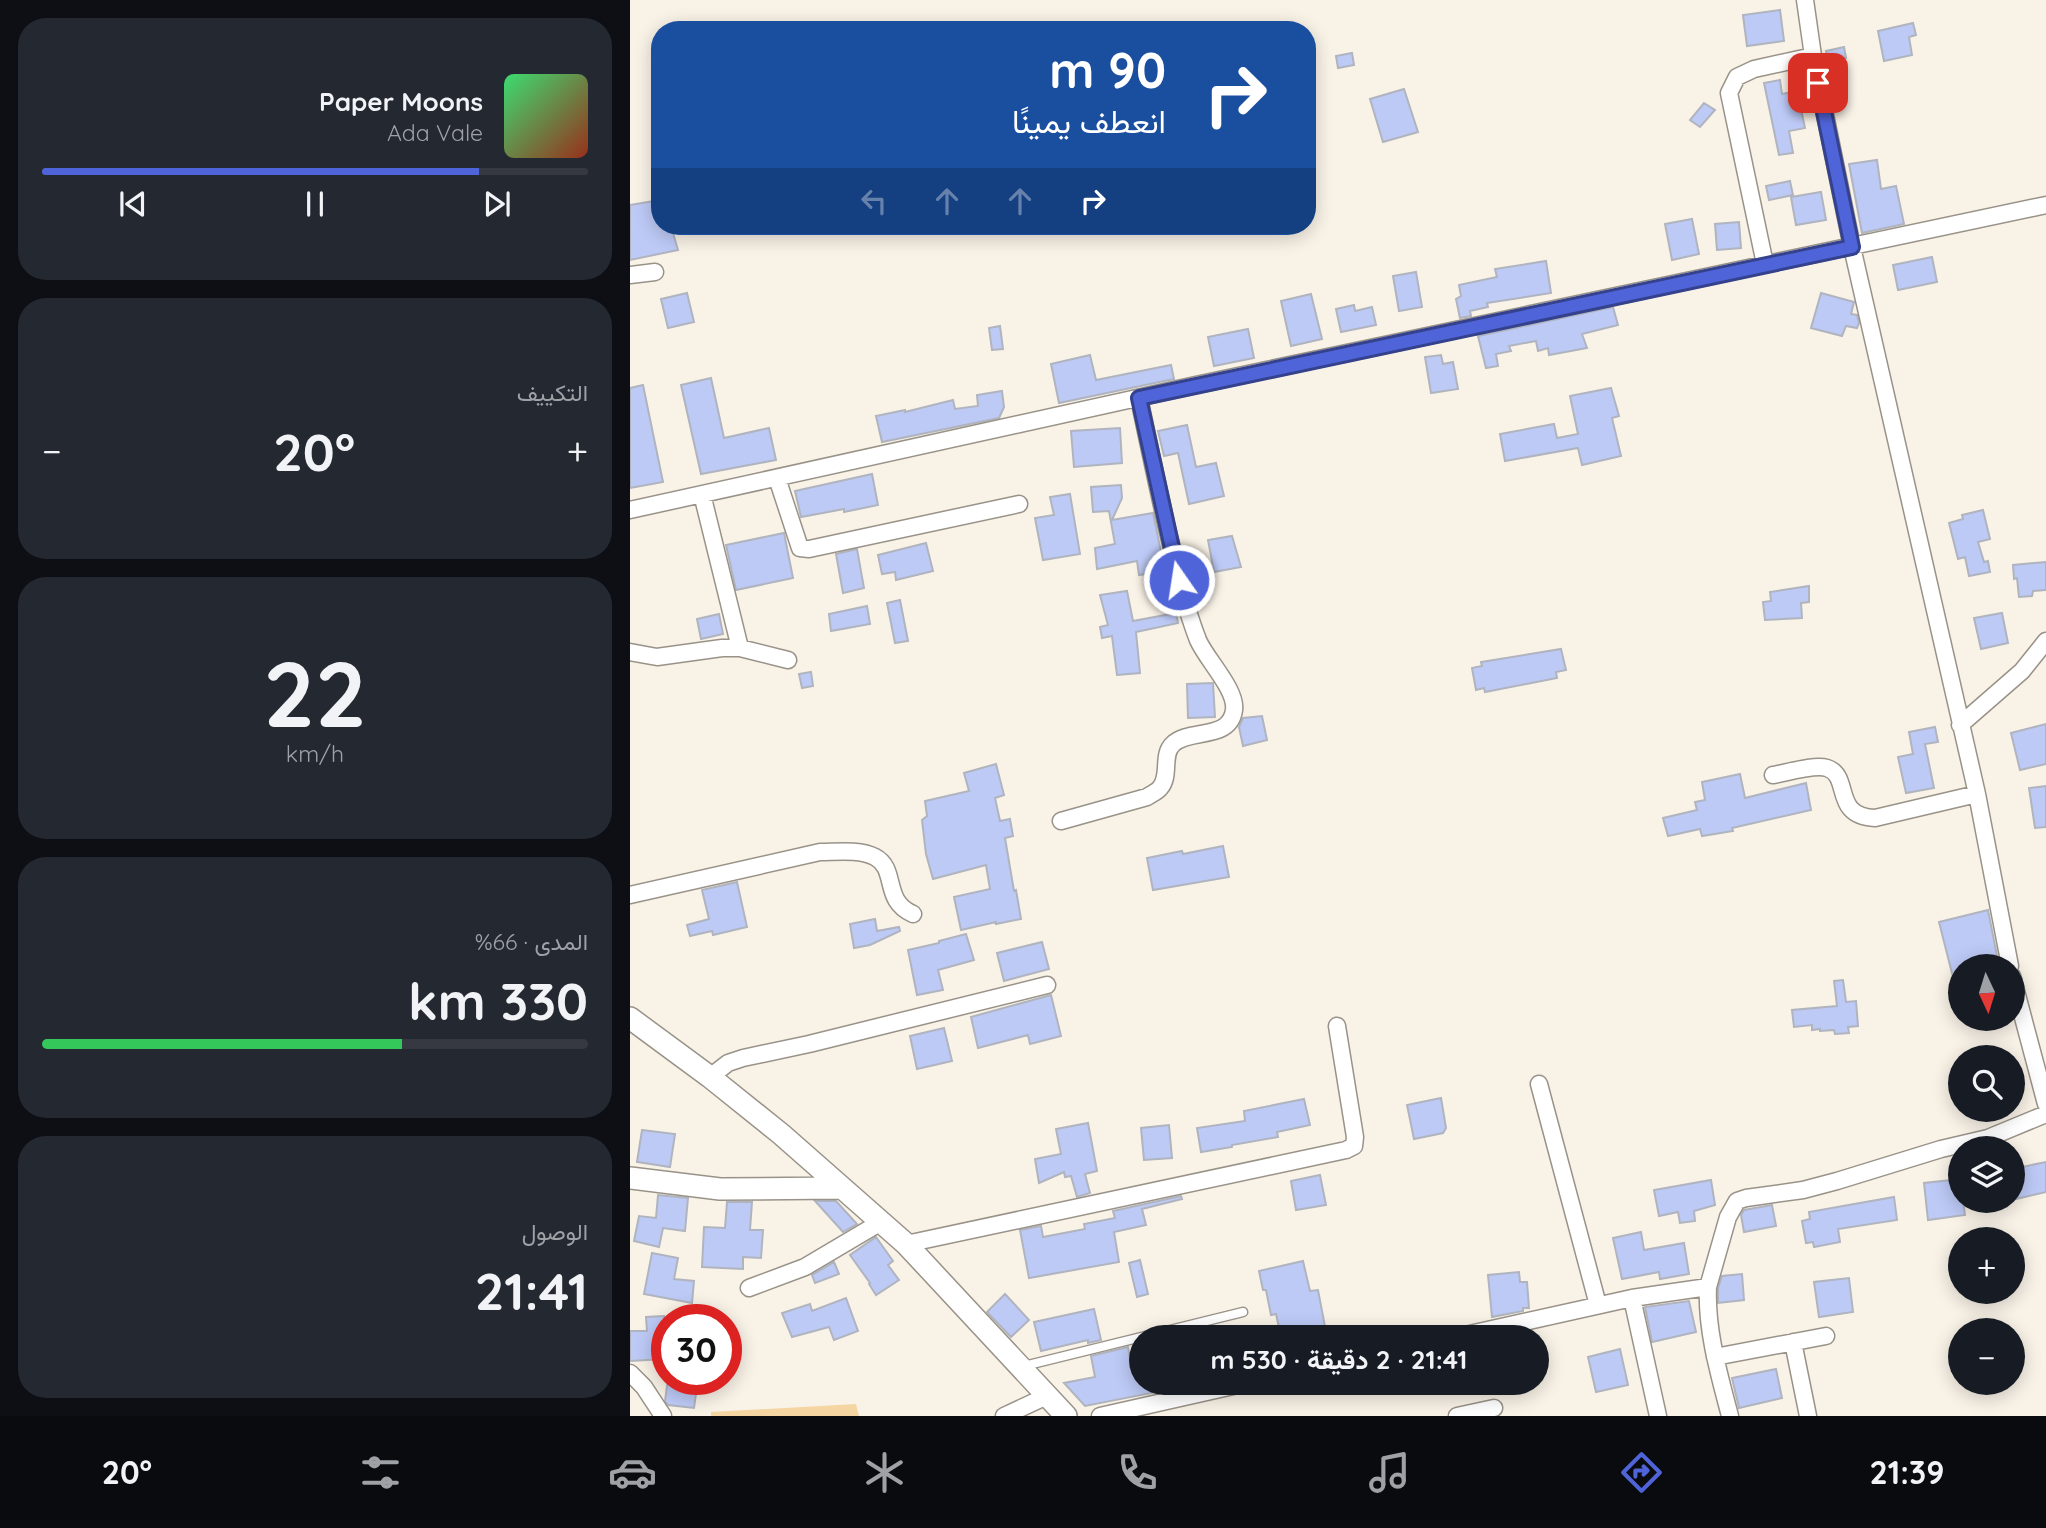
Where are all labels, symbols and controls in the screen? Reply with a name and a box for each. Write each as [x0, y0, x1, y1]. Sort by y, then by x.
text: 90 m [1049, 39, 1166, 100]
icon: right [1190, 49, 1281, 140]
pin [1788, 53, 1848, 113]
icon: arrive [1799, 64, 1837, 102]
text: Paper Moons [319, 85, 483, 118]
text: انعطف يمينًا [1012, 101, 1166, 141]
text: Ada Vale [387, 118, 483, 147]
icon: left [855, 182, 893, 220]
icon: ahead [928, 182, 966, 220]
icon: ahead [1001, 182, 1039, 220]
icon: right [1074, 182, 1112, 220]
icon: previous [114, 185, 152, 223]
icon: pause [296, 185, 334, 223]
icon: next [478, 185, 516, 223]
text: التكييف [517, 378, 588, 407]
text: 20° [273, 419, 355, 484]
text: − [42, 427, 62, 475]
text: + [567, 427, 588, 475]
position arrow [1142, 543, 1216, 617]
text: 22 [263, 636, 367, 750]
text: km/h [286, 739, 344, 768]
text: المدى · 66% [475, 927, 588, 956]
north arrow [1948, 954, 2025, 1031]
map controls [1948, 954, 2025, 1395]
text: 330 km [408, 968, 588, 1033]
button: search [1948, 1045, 2025, 1122]
button: layers [1948, 1136, 2025, 1213]
text: الوصول [522, 1217, 588, 1246]
button: + [1948, 1227, 2025, 1304]
text: 21:41 [475, 1258, 588, 1323]
speed limit sign: 30 [651, 1304, 742, 1395]
button: − [1948, 1318, 2025, 1395]
text: 21:41 · 2 دقيقة · 530 m [1211, 1343, 1467, 1376]
icon: filters [356, 1448, 405, 1497]
icon: car [608, 1448, 657, 1497]
icon: climate [860, 1448, 909, 1497]
icon: phone [1113, 1448, 1162, 1497]
icon: music [1365, 1448, 1414, 1497]
icon: directions [1617, 1448, 1666, 1497]
text: 20° [102, 1452, 152, 1492]
text: 21:39 [1870, 1452, 1944, 1492]

